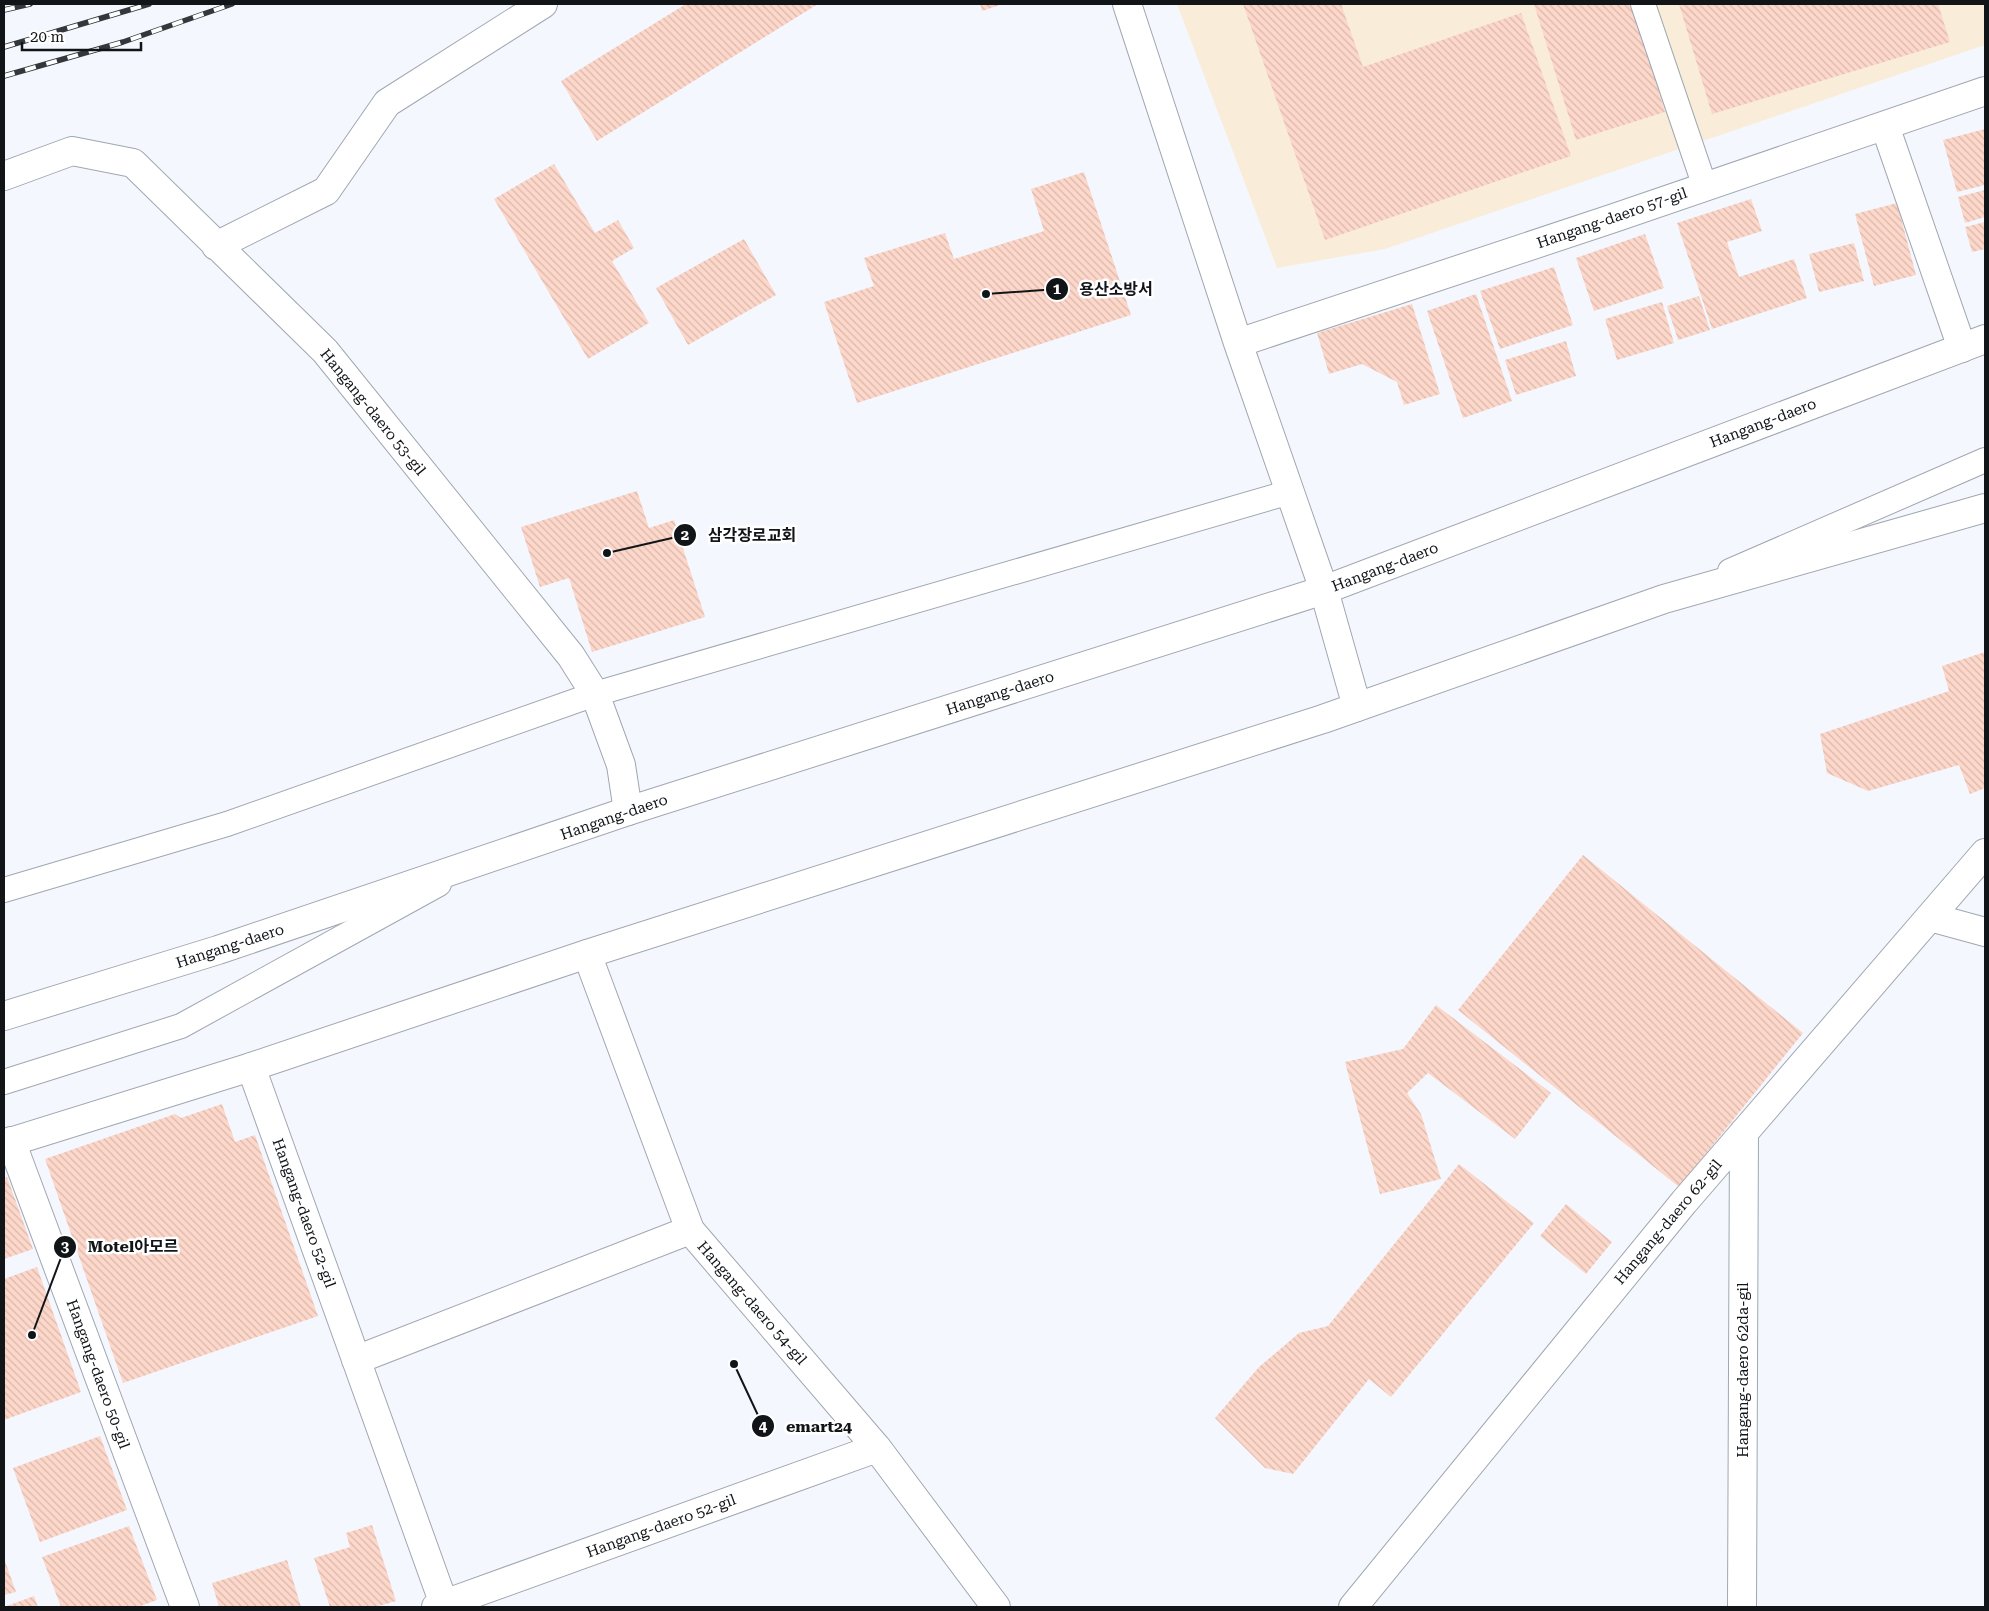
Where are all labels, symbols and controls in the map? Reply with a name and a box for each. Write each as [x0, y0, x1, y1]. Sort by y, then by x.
scale bar [22, 20, 141, 52]
text: 20 m [30, 28, 65, 46]
street label: Hangang-daero 57-gil [1535, 184, 1690, 252]
callout: 용산소방서 [1044, 273, 1163, 304]
text: 1 [1053, 280, 1062, 298]
text: 용산소방서 [1079, 280, 1153, 299]
street label: Hangang-daero 53-gil [316, 345, 430, 479]
street label: Hangang-daero [1707, 394, 1819, 452]
callout: 삼각장로교회 [673, 520, 806, 551]
text: 2 [681, 526, 689, 544]
text: 삼각장로교회 [708, 526, 796, 545]
street label: Hangang-daero [1329, 538, 1441, 596]
street label: Hangang-daero [944, 667, 1056, 719]
street label: Hangang-daero [558, 790, 670, 844]
street label: Hangang-daero [174, 920, 286, 972]
street label: Hangang-daero 52-gil [269, 1136, 340, 1290]
street label: Hangang-daero 62-gil [1610, 1156, 1726, 1288]
callout: Motel아모르 [52, 1231, 188, 1262]
text: Motel아모르 [88, 1237, 179, 1256]
text: 3 [61, 1238, 70, 1256]
street label: Hangang-daero 54-gil [694, 1238, 811, 1369]
street label: Hangang-daero 62da-gil [1734, 1282, 1752, 1458]
street label: Hangang-daero 50-gil [63, 1297, 134, 1451]
callout: emart24 [751, 1411, 862, 1442]
text: 4 [759, 1417, 768, 1435]
text: emart24 [786, 1417, 852, 1436]
street label: Hangang-daero 52-gil [584, 1490, 738, 1561]

